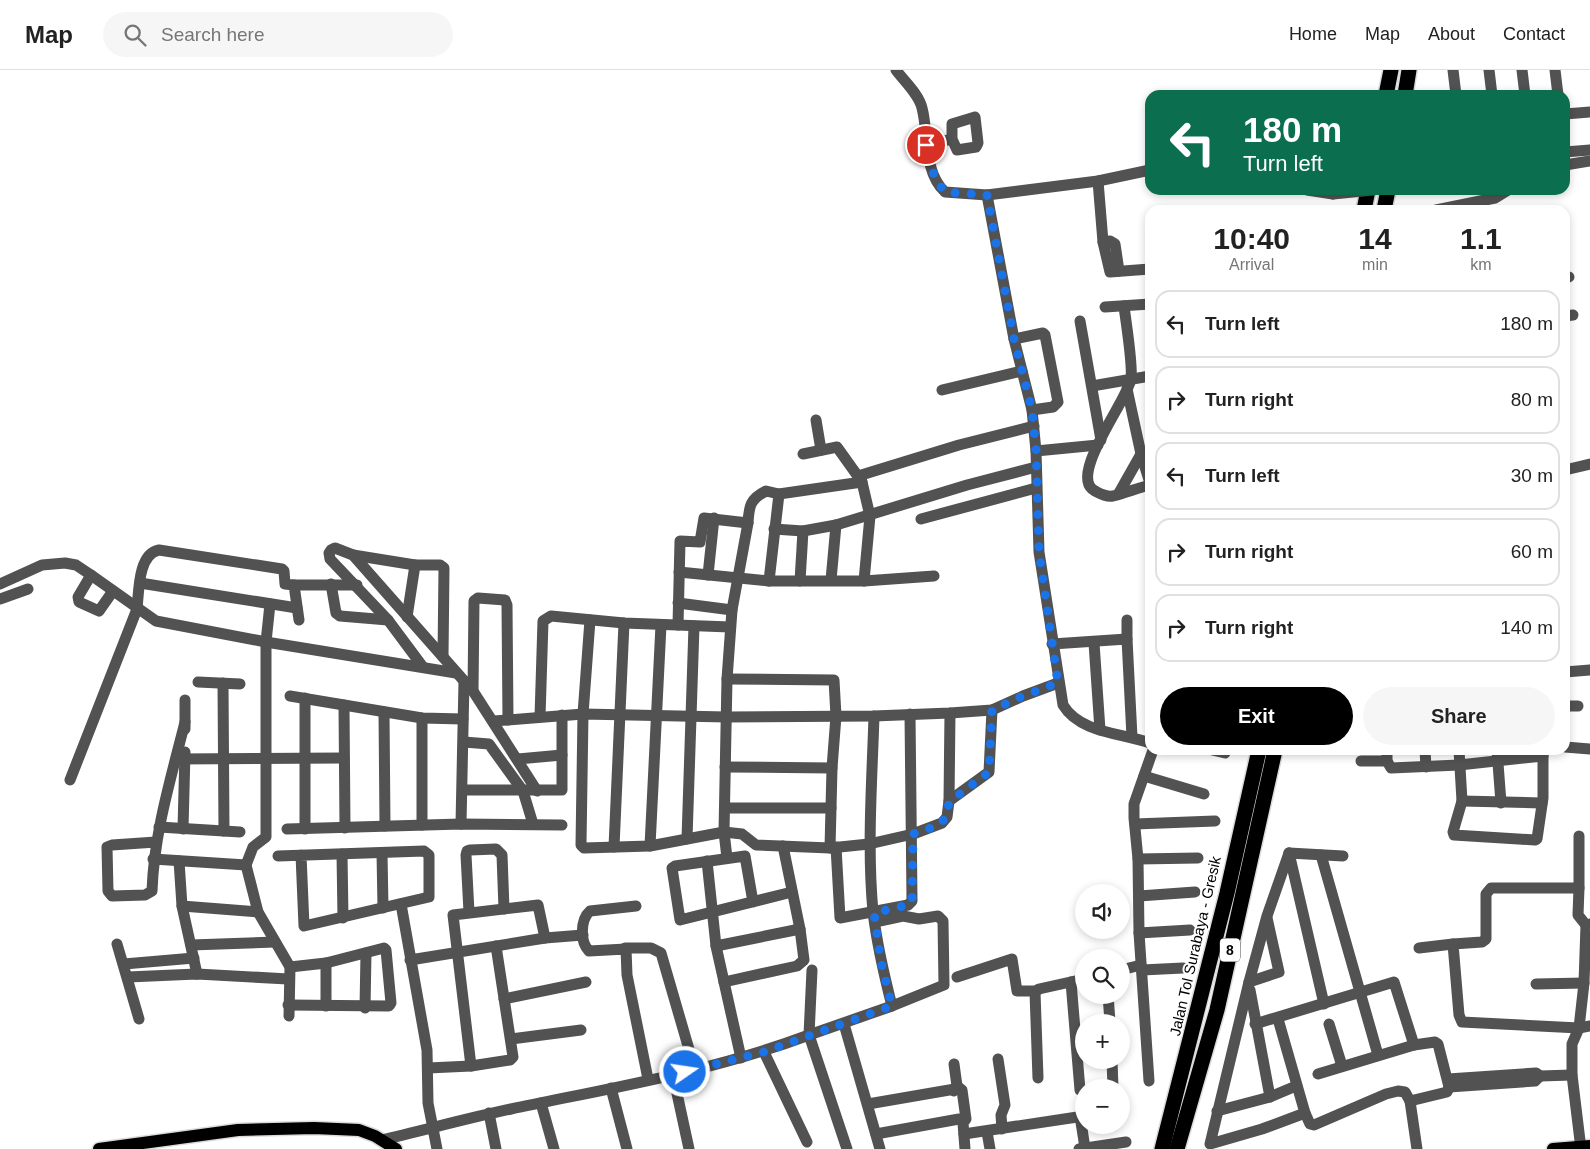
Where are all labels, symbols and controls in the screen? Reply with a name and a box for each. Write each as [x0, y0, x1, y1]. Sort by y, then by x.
search box [103, 12, 453, 57]
text: Map [25, 21, 73, 48]
icon: search [121, 21, 149, 49]
text: Search here [161, 24, 265, 45]
text: Home [1289, 24, 1337, 44]
text: Map [1365, 24, 1400, 44]
text: About [1428, 24, 1475, 44]
text: Contact [1503, 24, 1565, 44]
icon: left [1160, 110, 1225, 175]
text: 180 m [1243, 110, 1342, 149]
pin [905, 124, 947, 166]
icon: arrive [912, 131, 940, 159]
text: Turn left [1243, 151, 1323, 176]
text: 10:40 [1213, 222, 1290, 255]
text: 14 [1358, 222, 1392, 255]
text: 1.1 [1460, 222, 1502, 255]
text: Arrival [1229, 256, 1274, 273]
text: min [1362, 256, 1388, 273]
text: km [1470, 256, 1491, 273]
icon: left [1162, 310, 1190, 338]
text: Turn left [1205, 313, 1280, 334]
text: 180 m [1500, 313, 1553, 334]
icon: right [1162, 386, 1190, 414]
text: Turn right [1205, 389, 1293, 410]
text: 80 m [1511, 389, 1553, 410]
icon: left [1162, 462, 1190, 490]
text: Turn left [1205, 465, 1280, 486]
text: 30 m [1511, 465, 1553, 486]
icon: right [1162, 538, 1190, 566]
text: Turn right [1205, 541, 1293, 562]
text: 60 m [1511, 541, 1553, 562]
icon: right [1162, 614, 1190, 642]
text: Turn right [1205, 617, 1293, 638]
text: 140 m [1500, 617, 1553, 638]
button: Exit [1160, 687, 1353, 745]
button: Share [1363, 687, 1555, 745]
street label: Jalan Tol Surabaya - Gresik [1166, 854, 1224, 1038]
map controls [1075, 884, 1130, 1134]
button: sound [1075, 884, 1130, 939]
road number: 8 [1220, 938, 1240, 962]
button: search [1075, 949, 1130, 1004]
button: + [1075, 1014, 1130, 1069]
position arrow [658, 1045, 710, 1097]
button: − [1075, 1079, 1130, 1134]

